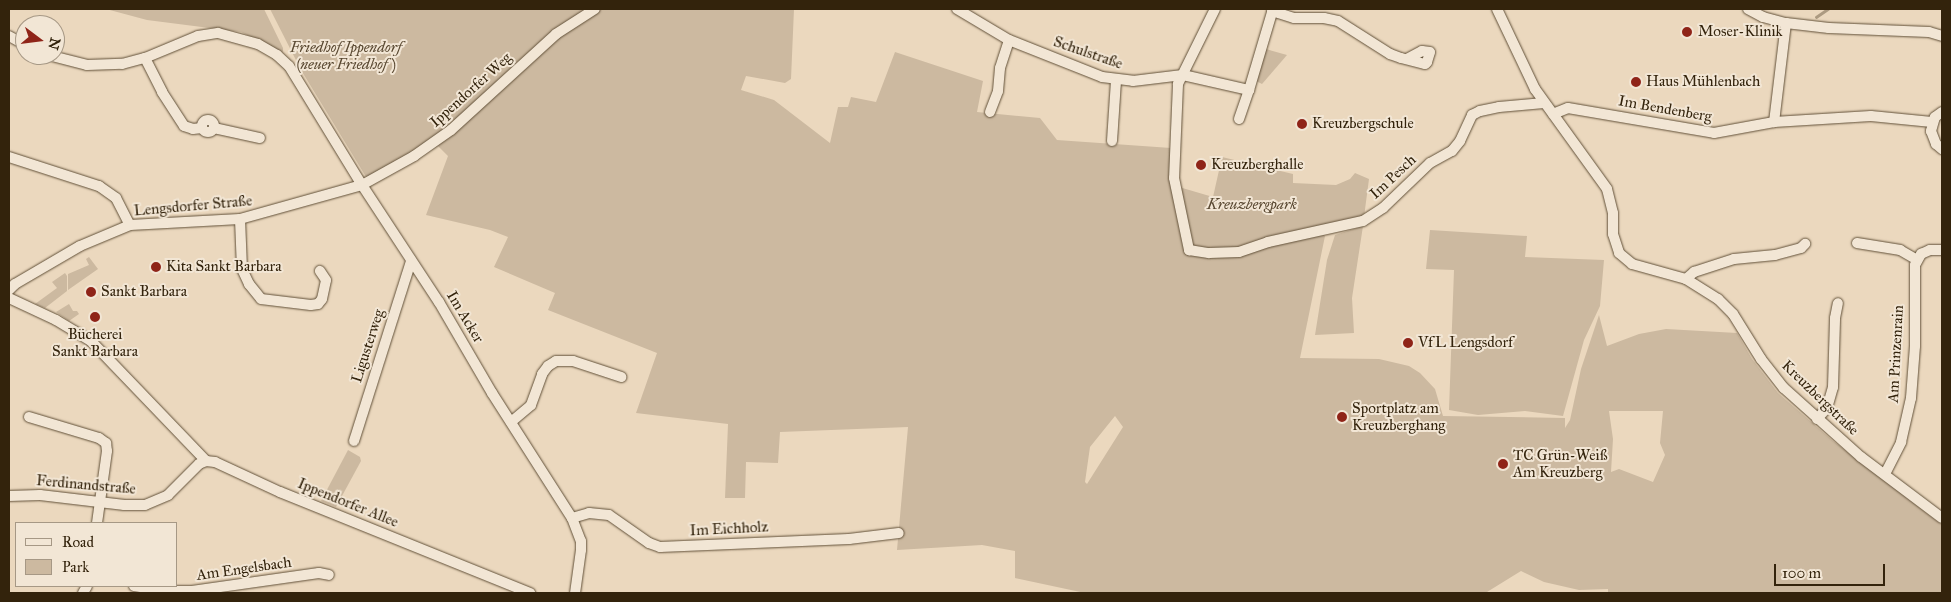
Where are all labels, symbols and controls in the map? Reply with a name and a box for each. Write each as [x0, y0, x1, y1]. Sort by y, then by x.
north arrow [15, 15, 65, 65]
place label: Moser-Klinik [1698, 23, 1782, 41]
marker: Moser-Klinik [1680, 25, 1694, 39]
street label: Schulstraße [1051, 33, 1125, 73]
text: N [44, 36, 64, 52]
park label: Friedhof Ippendorf (neuer Friedhof) [290, 38, 402, 73]
street label: Ippendorfer Weg [427, 49, 515, 131]
place label: Haus Mühlenbach [1646, 73, 1760, 91]
marker: Haus Mühlenbach [1630, 76, 1642, 88]
street label: Im Bendenberg [1617, 92, 1713, 126]
place label: Kreuzbergschule [1312, 115, 1414, 133]
marker: Kreuzbergschule [1296, 118, 1308, 130]
street label: Im Pesch [1366, 151, 1420, 203]
place label: Kreuzberghalle [1211, 156, 1303, 174]
marker: Kreuzberghalle [1195, 159, 1207, 171]
street label: Lengsdorfer Straße [133, 192, 253, 220]
park label: Kreuzbergpark [1207, 196, 1297, 214]
place label: Kita Sankt Barbara [166, 258, 282, 276]
marker: Kita Sankt Barbara [150, 261, 162, 273]
place label: Sankt Barbara [101, 283, 187, 301]
marker: Sankt Barbara [85, 286, 97, 298]
street label: Im Acker [443, 288, 487, 346]
street label: Am Prinzenrain [1884, 305, 1908, 403]
street label: Ligusterweg [348, 307, 388, 385]
marker: Bücherei Sankt Barbara [89, 311, 101, 323]
place label: Bücherei Sankt Barbara [52, 325, 138, 360]
place label: VfL Lengsdorf [1418, 334, 1513, 352]
marker: VfL Lengsdorf [1402, 337, 1414, 349]
street label: Kreuzbergstraße [1778, 357, 1862, 439]
place label: Sportplatz am Kreuzberghang [1352, 399, 1445, 434]
marker: Sportplatz am Kreuzberghang [1336, 411, 1348, 423]
place label: TC Grün-Weiß Am Kreuzberg [1513, 446, 1607, 481]
marker: TC Grün-Weiß Am Kreuzberg [1497, 458, 1509, 470]
street label: Ferdinandstraße [36, 472, 136, 498]
street label: Ippendorfer Allee [295, 475, 401, 531]
street label: Im Eichholz [689, 518, 769, 540]
legend [15, 522, 178, 587]
text: Road [62, 533, 94, 551]
street label: Am Engelsbach [195, 553, 293, 585]
scale bar [1776, 554, 1887, 586]
text: Park [62, 558, 89, 576]
text: 100 m [1782, 564, 1821, 582]

